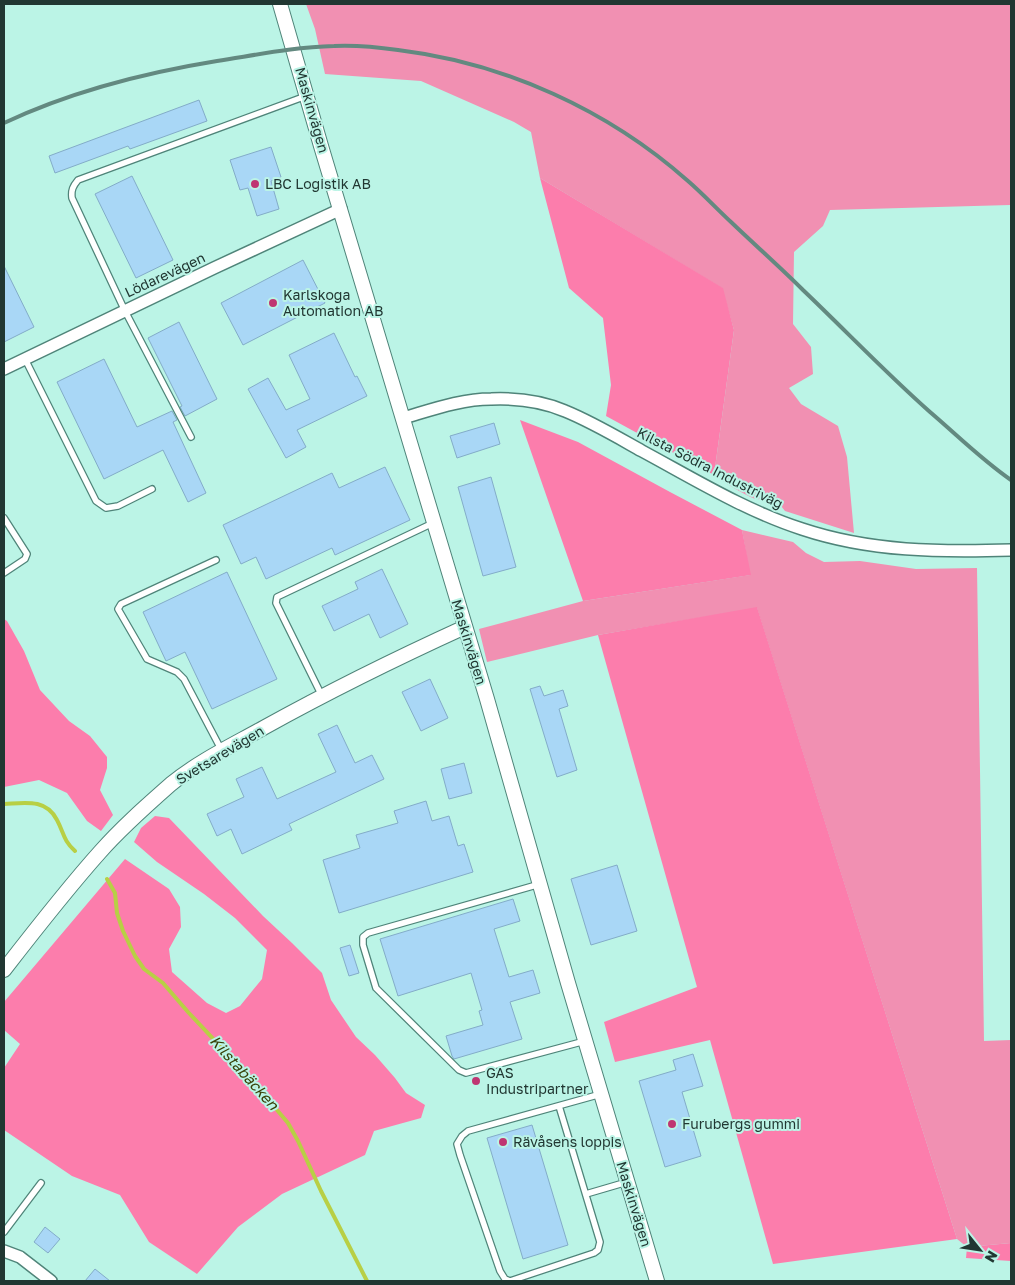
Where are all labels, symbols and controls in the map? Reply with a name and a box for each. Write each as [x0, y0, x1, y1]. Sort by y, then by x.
street label: Maskinvägen [292, 65, 333, 155]
place label: LBC Logistik AB [265, 175, 371, 192]
marker: LBC Logistik AB [249, 178, 261, 190]
street label: Lödarevägen [122, 249, 208, 301]
place label: Karlskoga Automation AB [283, 286, 383, 319]
marker: Karlskoga Automation AB [267, 297, 279, 309]
street label: Kilsta Södra Industriväg [634, 423, 786, 512]
street label: Maskinvägen [448, 597, 490, 686]
street label: Svetsarevägen [173, 722, 267, 787]
water label: Kilstabäcken [207, 1032, 283, 1114]
place label: GAS Industripartner [486, 1064, 589, 1097]
marker: GAS Industripartner [470, 1075, 482, 1087]
place label: Furubergs gummi [682, 1115, 800, 1132]
marker: Furubergs gummi [666, 1118, 678, 1130]
place label: Rävåsens loppis [513, 1133, 622, 1150]
marker: Rävåsens loppis [497, 1136, 509, 1148]
street label: Maskinvägen [613, 1159, 655, 1248]
north arrow [955, 1225, 1005, 1275]
text: N [982, 1248, 1002, 1266]

